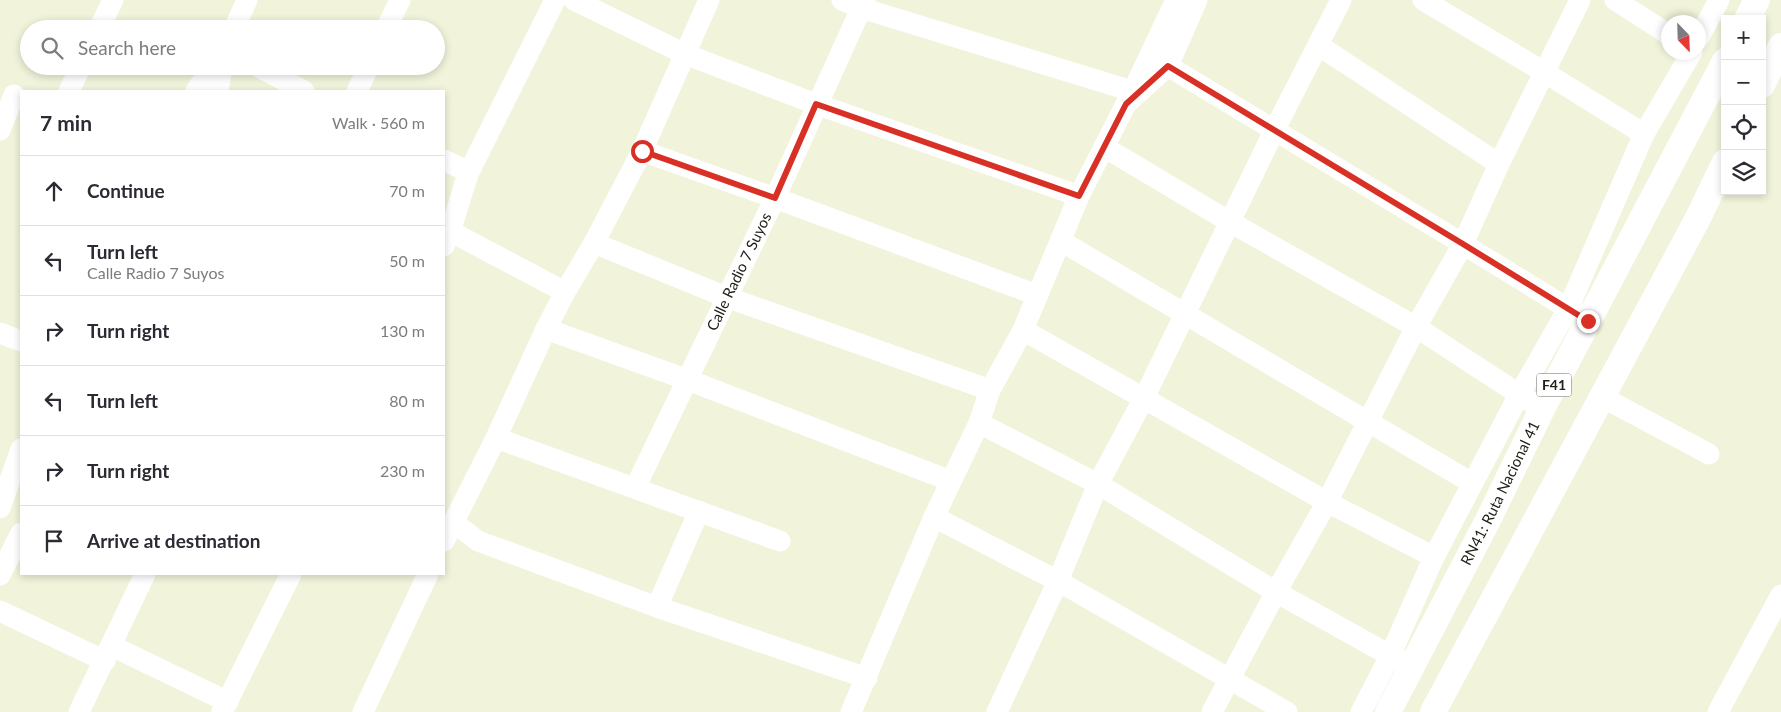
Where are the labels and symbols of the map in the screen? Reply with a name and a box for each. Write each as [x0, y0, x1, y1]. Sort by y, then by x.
north arrow [1661, 15, 1706, 60]
route start [631, 140, 654, 163]
street label: Calle Radio 7 Suyos [702, 209, 775, 333]
route end [1577, 310, 1600, 333]
road number: F41 [1536, 374, 1572, 396]
street label: RN41: Ruta Nacional 41 [1456, 418, 1543, 568]

